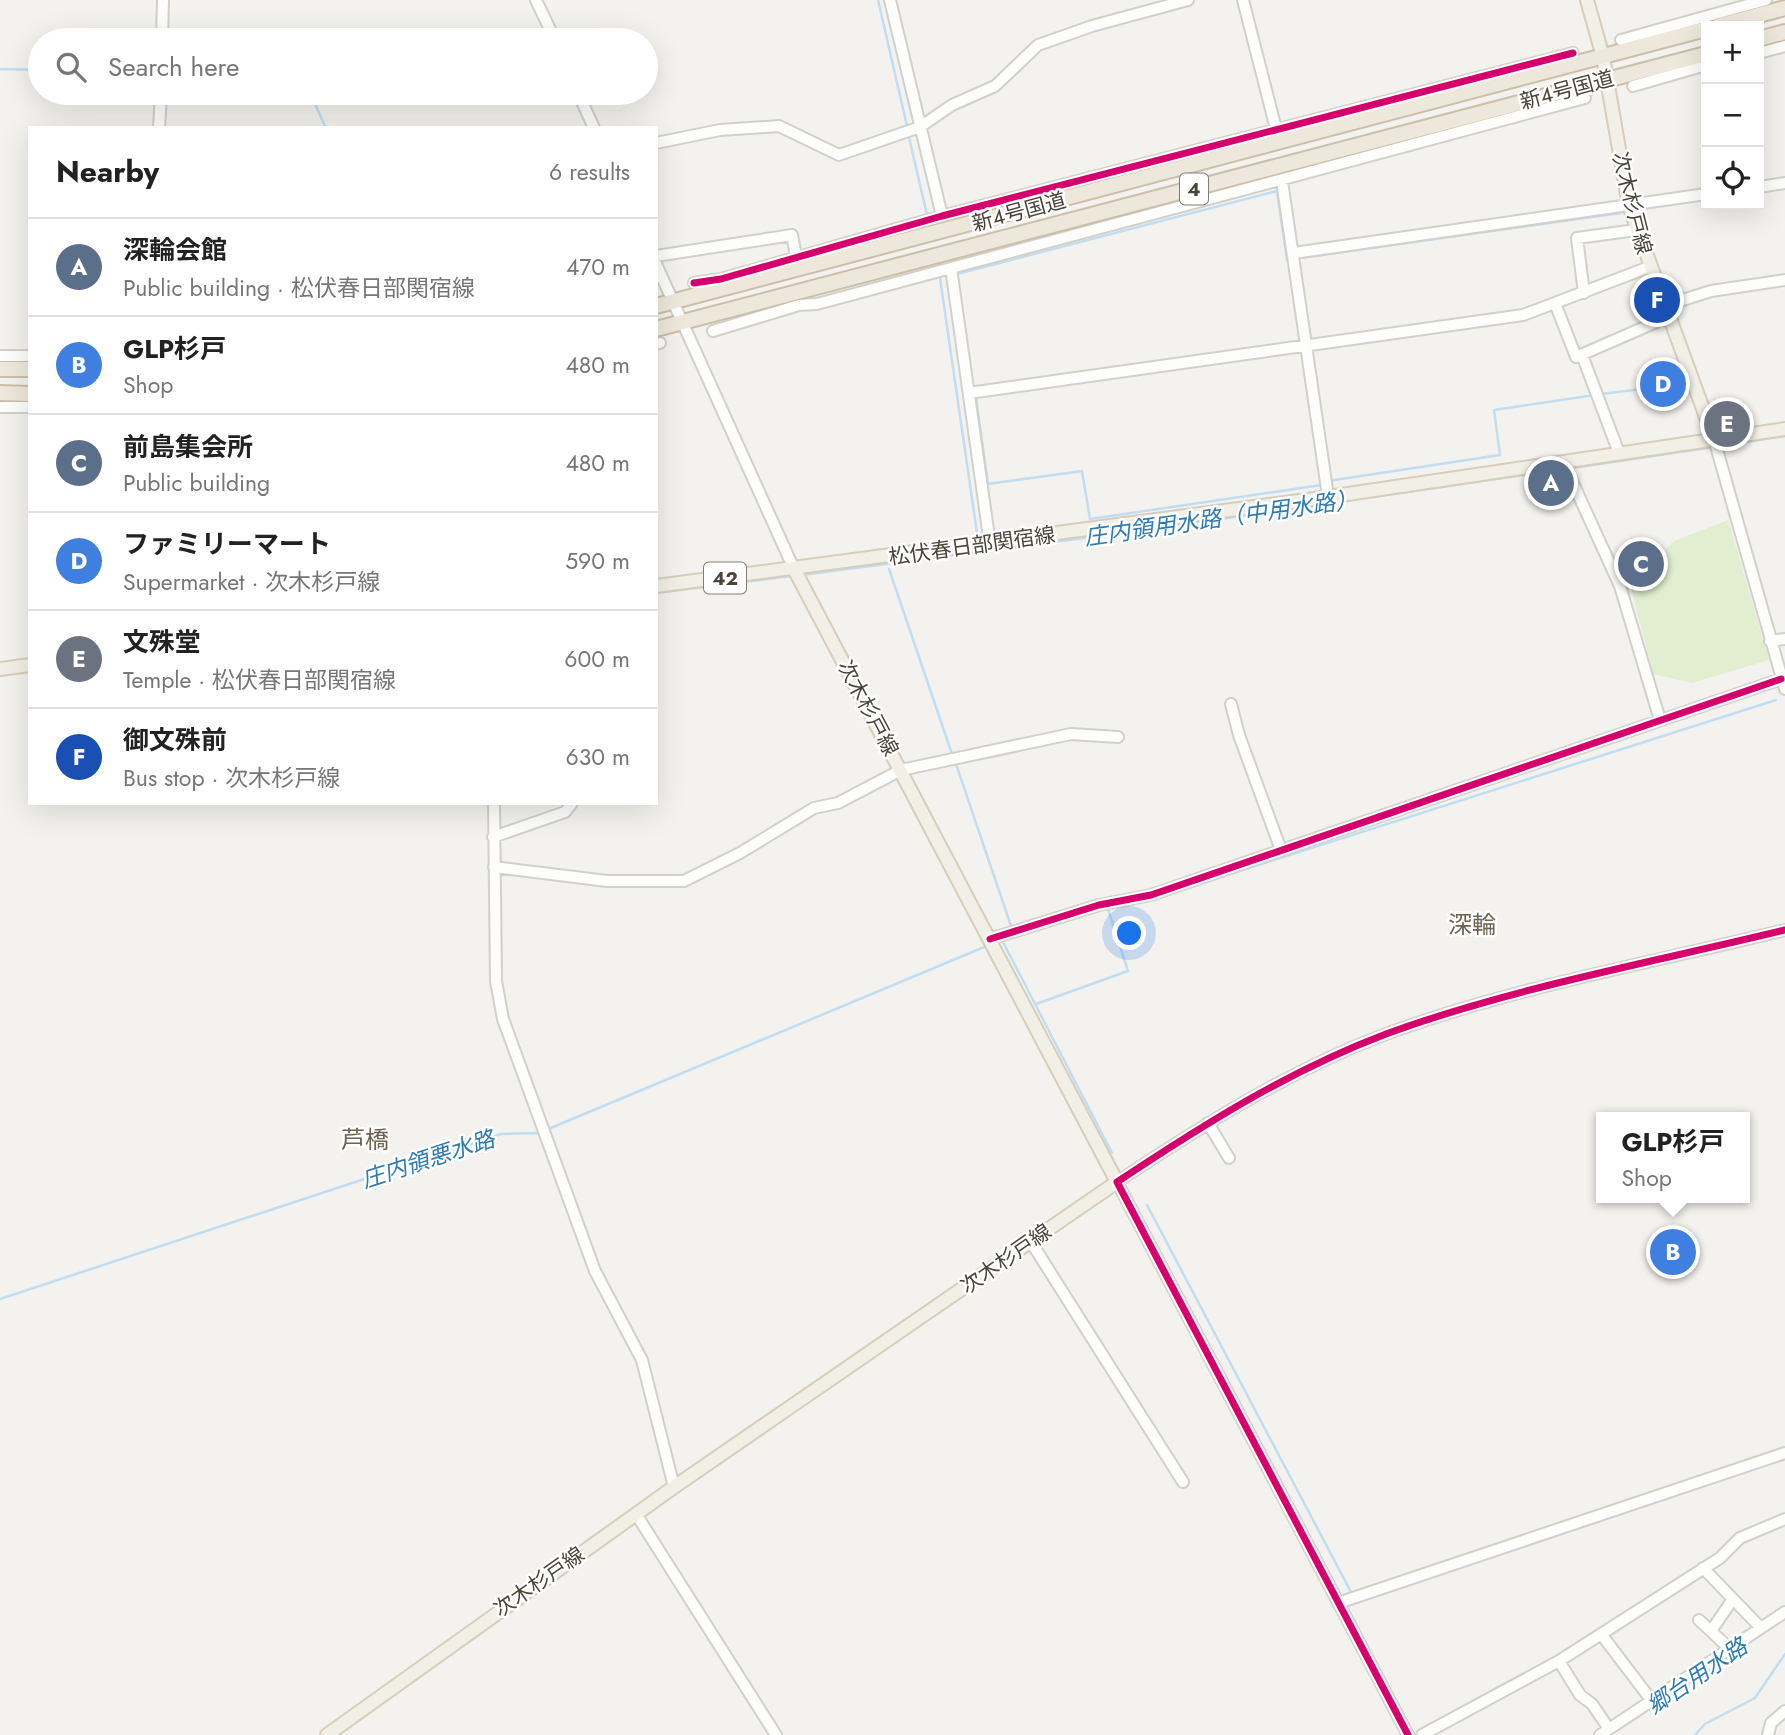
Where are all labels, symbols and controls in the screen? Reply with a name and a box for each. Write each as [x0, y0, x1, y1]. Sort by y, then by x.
map controls [1701, 21, 1764, 210]
button: + [1701, 21, 1764, 84]
search box [28, 28, 658, 105]
icon: search [52, 48, 90, 86]
text: Search here [108, 48, 240, 86]
street label: 新4号国道 [1517, 63, 1617, 117]
button: − [1701, 84, 1764, 147]
button: locate [1701, 147, 1764, 210]
street label: 次木杉戸線 [1605, 148, 1659, 258]
text: Nearby [56, 150, 159, 193]
text: 6 results [549, 155, 630, 189]
road number: 4 [1180, 174, 1208, 204]
street label: 新4号国道 [969, 185, 1069, 239]
text: 深輪会館 [123, 231, 227, 269]
text: A [71, 250, 87, 284]
text: 470 m [566, 250, 630, 284]
text: Public building · 松伏春日部関宿線 [123, 271, 475, 305]
pin: F [1634, 274, 1680, 326]
text: GLP杉戸 [123, 330, 226, 368]
text: B [71, 348, 87, 382]
text: 480 m [565, 348, 630, 382]
pin: D [1640, 358, 1686, 410]
text: Shop [123, 368, 173, 402]
pin: E [1704, 398, 1750, 450]
text: 前島集会所 [123, 428, 253, 466]
text: C [71, 446, 87, 480]
text: 480 m [565, 446, 630, 480]
pin: A [1528, 457, 1574, 509]
text: Public building [123, 466, 270, 500]
water label: 庄内領用水路（中用水路） [1082, 482, 1360, 554]
street label: 松伏春日部関宿線 [887, 519, 1057, 573]
text: ファミリーマート [123, 525, 331, 563]
pin: C [1618, 538, 1664, 590]
text: D [71, 544, 87, 578]
text: 590 m [565, 544, 630, 578]
road number: 42 [704, 562, 746, 594]
text: Supermarket · 次木杉戸線 [123, 565, 380, 599]
text: 文殊堂 [123, 623, 201, 661]
text: E [72, 642, 86, 676]
text: 600 m [564, 642, 630, 676]
street label: 次木杉戸線 [830, 655, 906, 761]
text: Temple · 松伏春日部関宿線 [123, 663, 396, 697]
text: 御文殊前 [123, 721, 227, 759]
text: F [73, 740, 85, 774]
text: 630 m [566, 740, 630, 774]
text: Bus stop · 次木杉戸線 [123, 761, 340, 795]
district label: 深輪 [1448, 907, 1496, 942]
your location [1112, 916, 1146, 950]
popup [1596, 1112, 1750, 1203]
water label: 庄内領悪水路 [357, 1121, 501, 1196]
district label: 芦橋 [341, 1122, 389, 1157]
text: GLP杉戸 [1621, 1123, 1725, 1161]
text: Shop [1621, 1161, 1672, 1195]
street label: 次木杉戸線 [954, 1217, 1058, 1301]
pin: B [1650, 1226, 1696, 1278]
street label: 次木杉戸線 [487, 1540, 591, 1624]
water label: 郷台用水路 [1640, 1629, 1756, 1722]

